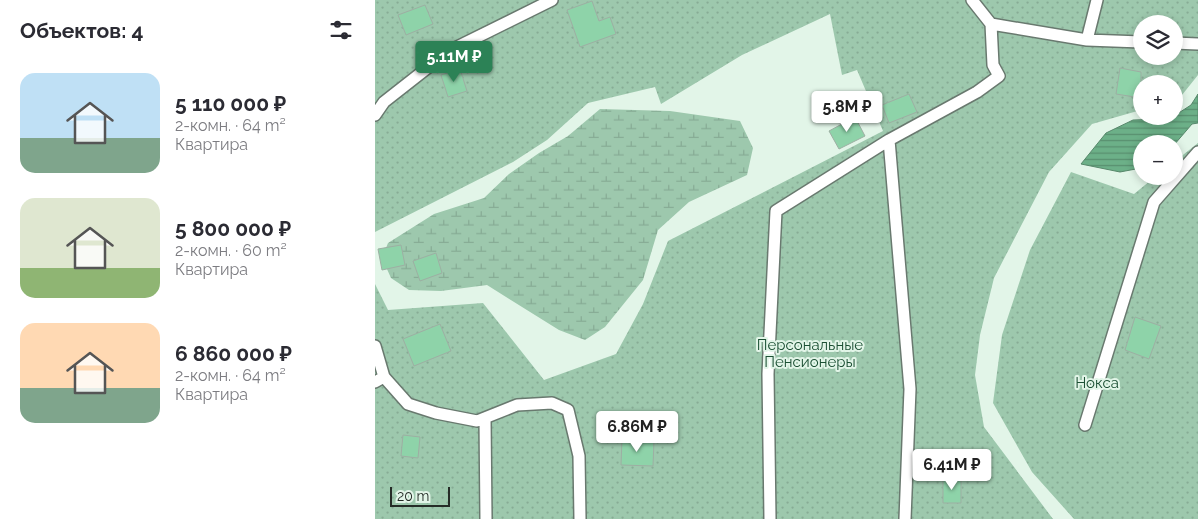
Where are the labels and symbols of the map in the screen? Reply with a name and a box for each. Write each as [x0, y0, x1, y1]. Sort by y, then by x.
pin: 5.11M ₽ [408, 41, 500, 83]
pin: 5.8M ₽ [806, 90, 888, 133]
park label: Персональные Пенсионеры [757, 336, 863, 371]
park label: Нокса [1075, 374, 1119, 392]
pin: 6.86M ₽ [591, 410, 683, 453]
pin: 6.41M ₽ [906, 448, 998, 491]
scale bar [390, 484, 450, 507]

